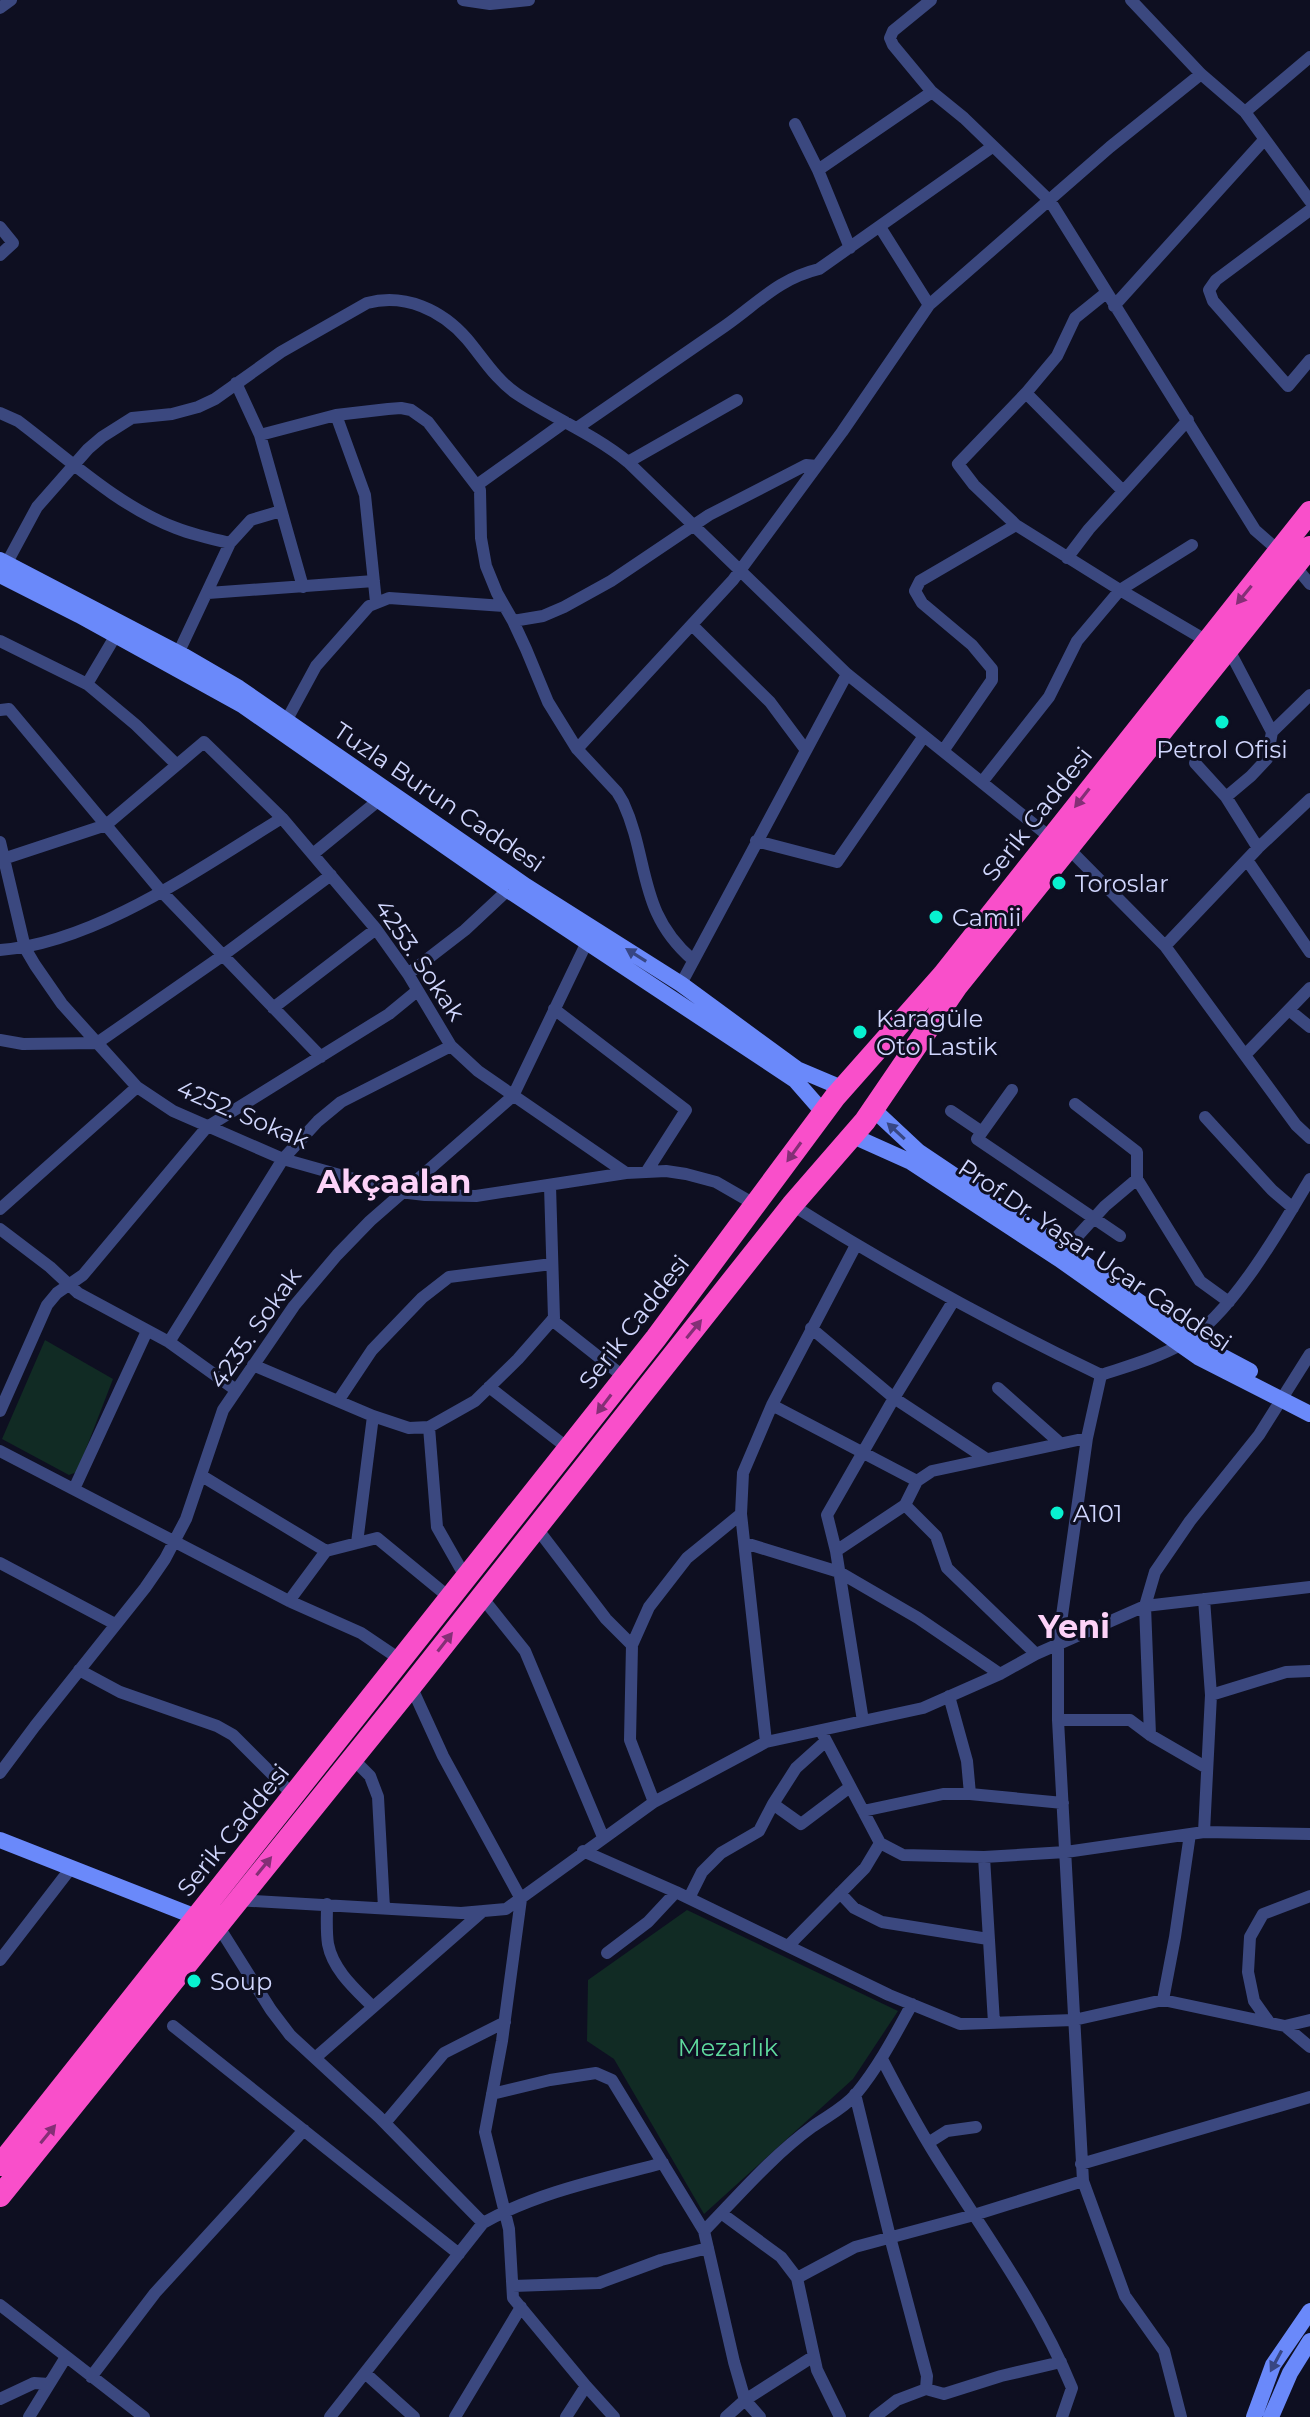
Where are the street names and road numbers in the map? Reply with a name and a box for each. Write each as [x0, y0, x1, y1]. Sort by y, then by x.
street label: Tuzla Burun Caddesi [328, 716, 550, 878]
street label: Serik Caddesi [976, 741, 1098, 887]
street label: 4253. Sokak [369, 894, 472, 1027]
street label: 4252. Sokak [173, 1073, 314, 1155]
street label: Prof.Dr. Yaşar Uçar Caddesi [953, 1153, 1237, 1357]
street label: Serik Caddesi [573, 1249, 695, 1395]
street label: 4235. Sokak [203, 1262, 307, 1394]
street label: Serik Caddesi [171, 1758, 295, 1902]

